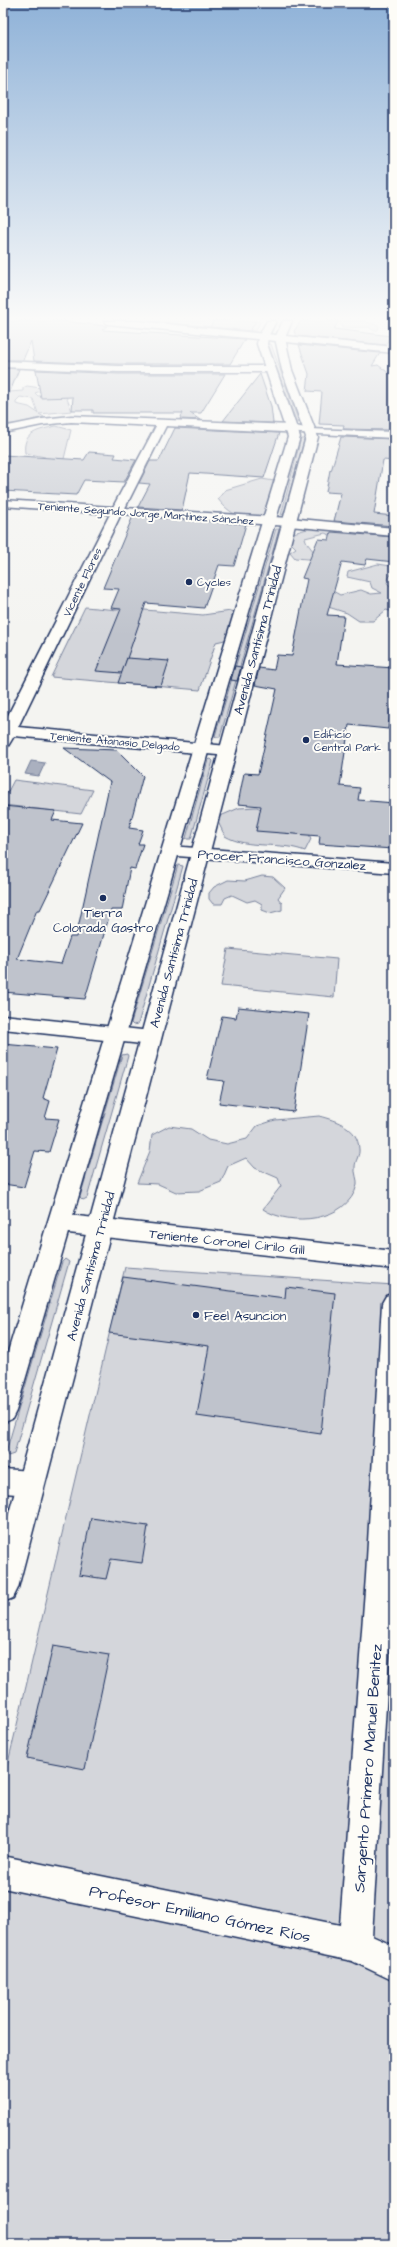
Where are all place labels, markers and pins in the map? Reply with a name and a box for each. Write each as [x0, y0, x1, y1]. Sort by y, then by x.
place label: Cycles [197, 575, 231, 591]
marker: Cycles [184, 577, 194, 587]
place label: Edificio Central Park [314, 727, 381, 755]
marker: Edificio Central Park [301, 735, 311, 745]
marker: Tierra Colorada Gastro [98, 893, 108, 903]
place label: Tierra Colorada Gastro [53, 904, 154, 937]
place label: Feel Asuncion [204, 1307, 287, 1325]
marker: Feel Asuncion [191, 1310, 201, 1320]

